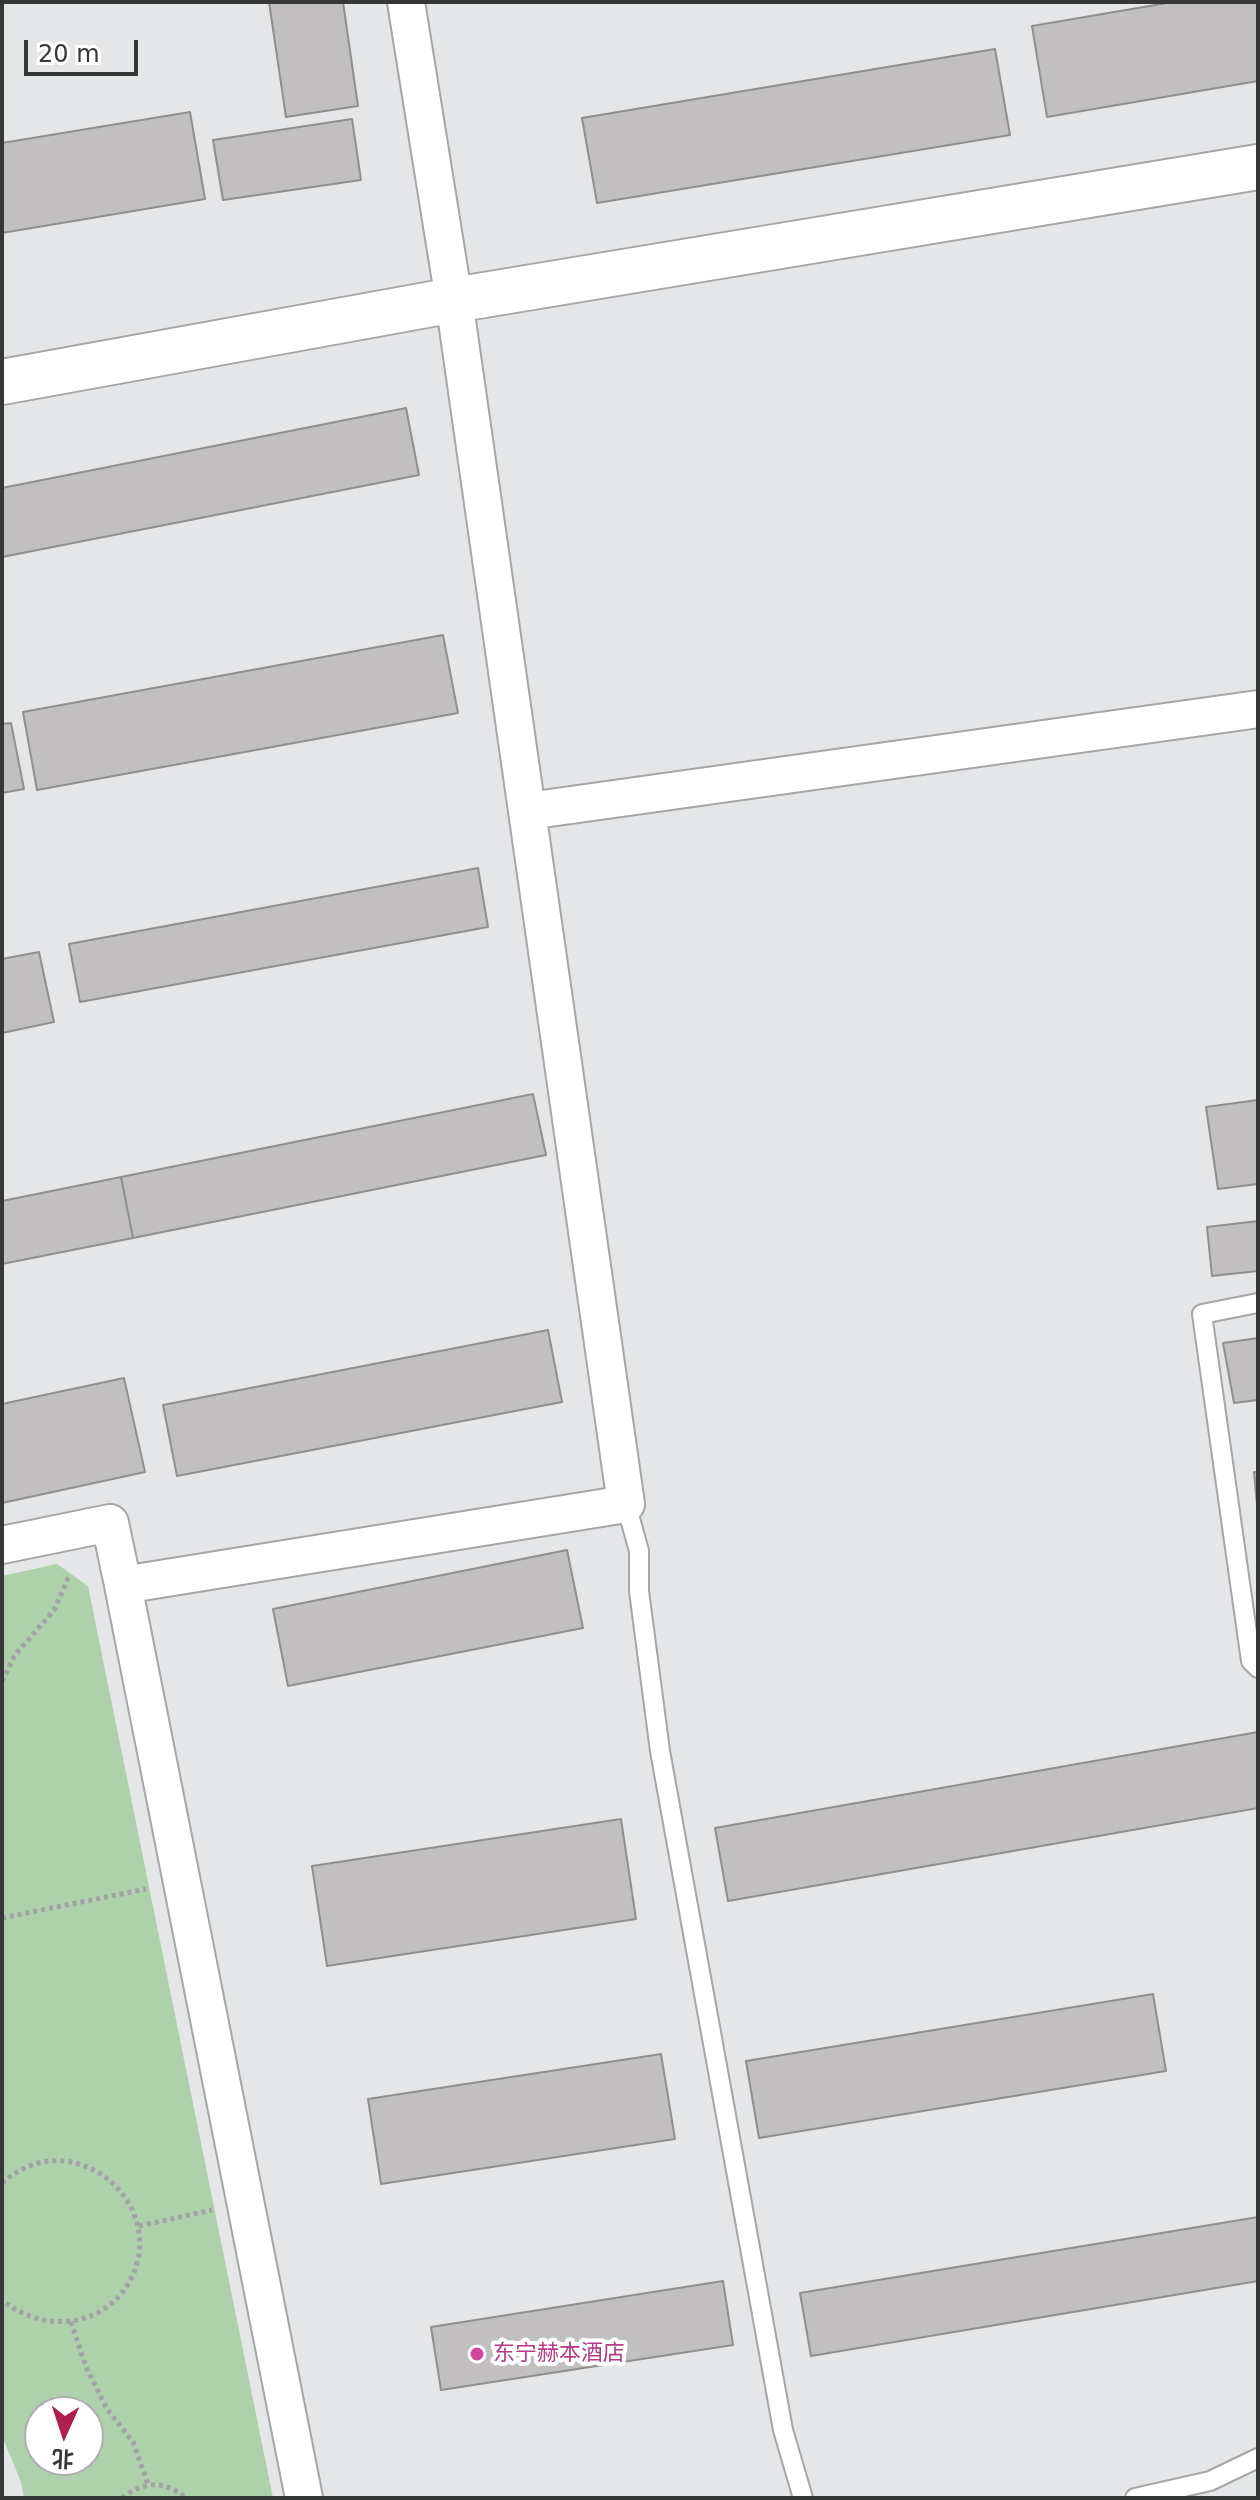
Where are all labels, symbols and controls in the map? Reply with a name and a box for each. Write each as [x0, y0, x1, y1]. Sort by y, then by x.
scale bar [28, 24, 142, 74]
text: 20 m [38, 40, 100, 68]
place label: 东宁赫本酒店 [493, 2341, 625, 2367]
marker: 东宁赫本酒店 [468, 2345, 486, 2363]
north arrow [24, 2396, 104, 2476]
text: 北 [51, 2445, 74, 2472]

